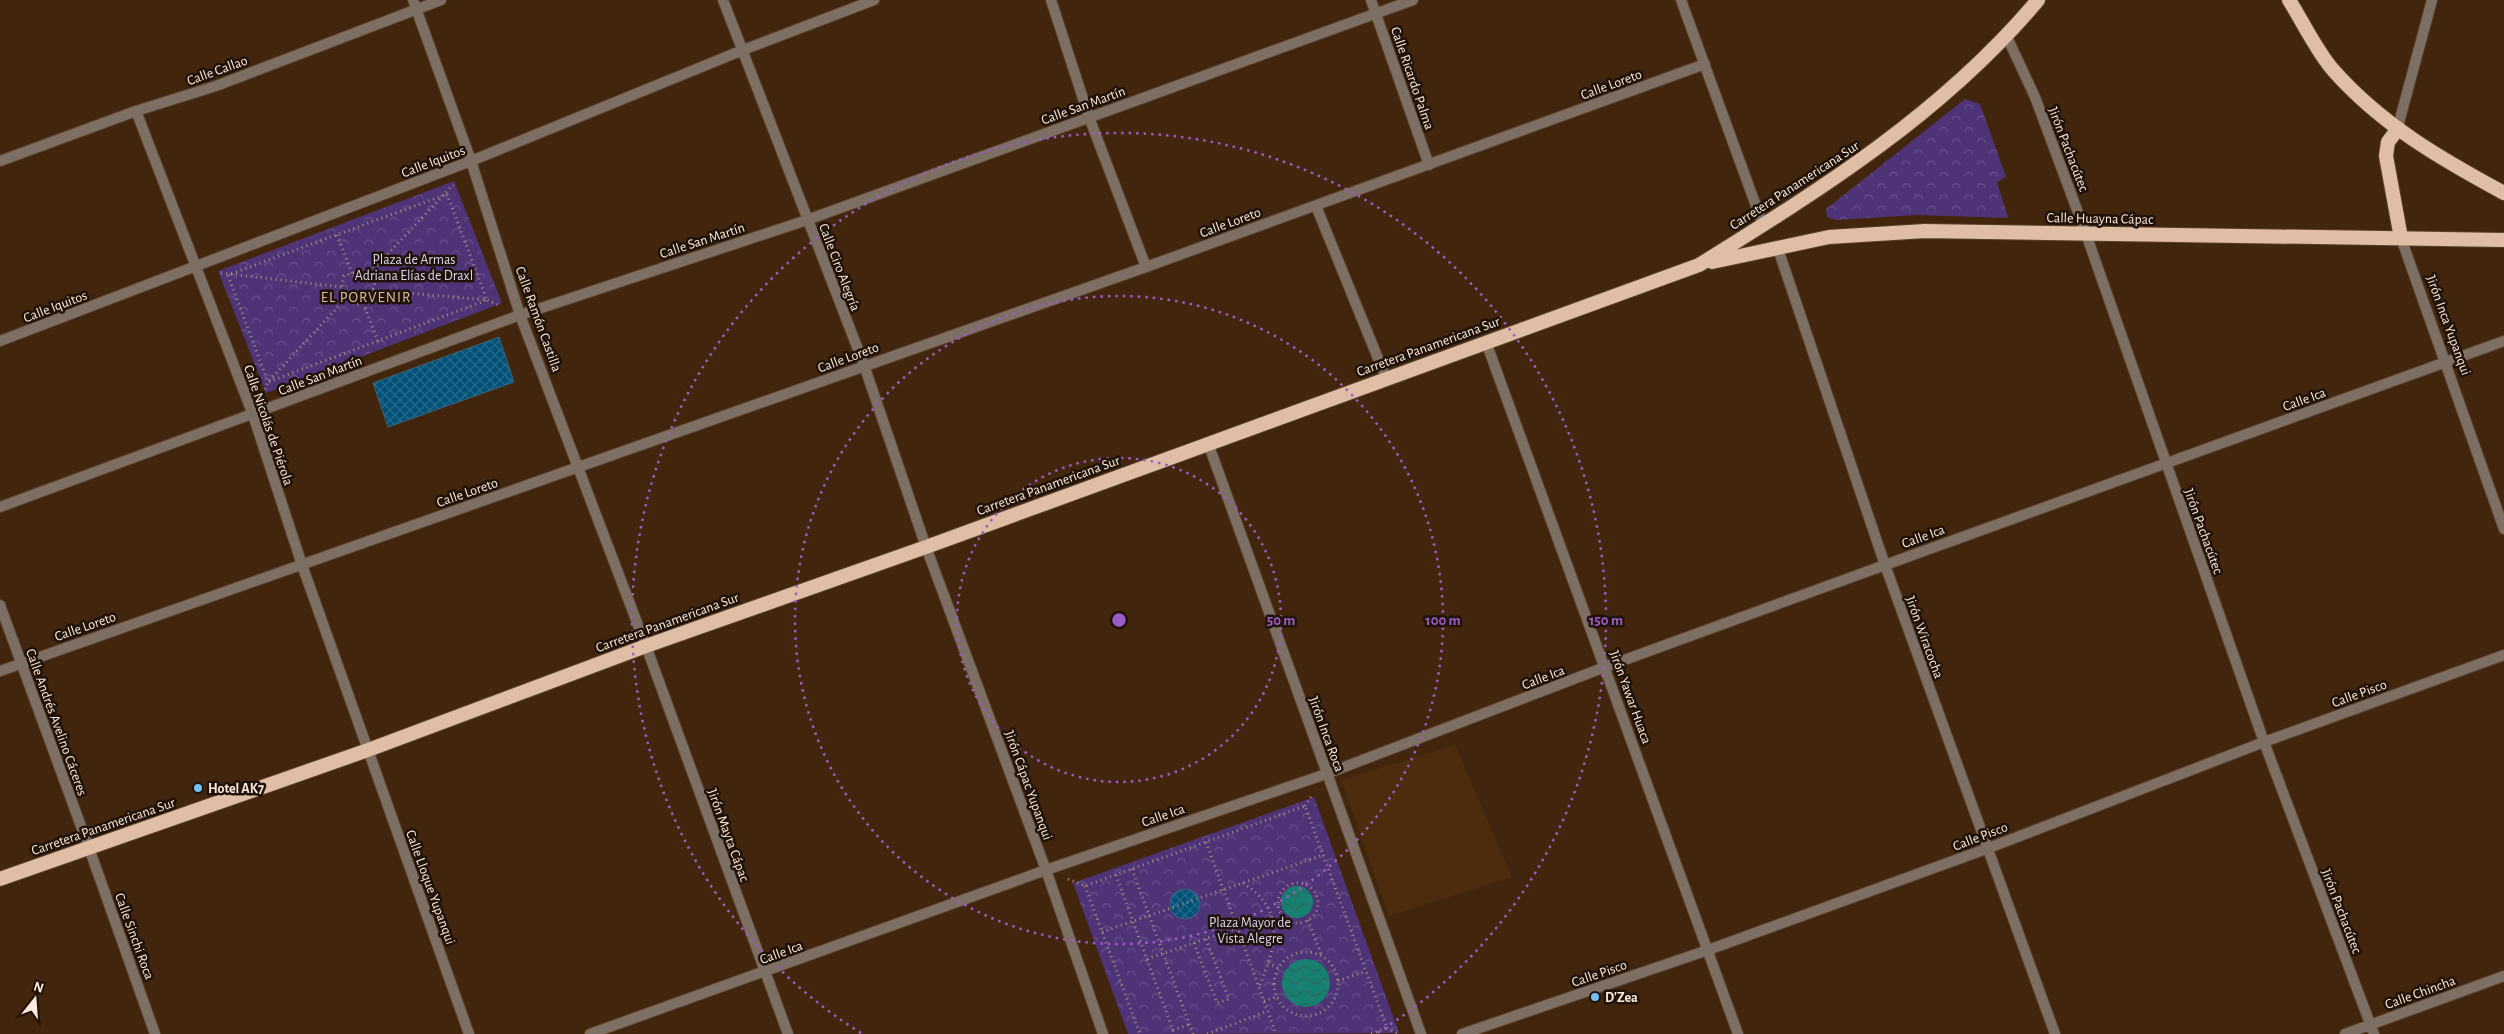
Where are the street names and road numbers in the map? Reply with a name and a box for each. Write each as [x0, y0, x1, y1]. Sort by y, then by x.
street label: Calle Ricardo Palma [1388, 25, 1436, 132]
street label: Calle Callao [185, 53, 250, 88]
street label: Calle Loreto [1579, 67, 1644, 102]
street label: Calle San Martín [1039, 84, 1127, 128]
street label: Jirón Pachacútec [2045, 105, 2091, 194]
street label: Carretera Panamericana Sur [1727, 139, 1862, 233]
street label: Calle Iquitos [400, 143, 467, 180]
street label: Calle Loreto [1198, 205, 1263, 240]
street label: Calle Huayna Cápac [2046, 211, 2154, 227]
street label: Calle San Martín [658, 221, 747, 261]
street label: Calle Ciro Alegría [816, 222, 862, 314]
street label: Calle Ramón Castilla [513, 265, 564, 374]
street label: Jirón Inca Yupanqui [2423, 273, 2473, 377]
street label: Calle Iquitos [22, 288, 89, 325]
street label: Carretera Panamericana Sur [1355, 314, 1502, 379]
street label: Calle Loreto [816, 340, 881, 375]
street label: Calle San Martín [277, 354, 364, 398]
street label: Calle Nicolás de Piérola [241, 363, 295, 488]
street label: Calle Ica [2281, 386, 2328, 414]
street label: Carretera Panamericana Sur [975, 453, 1122, 518]
street label: Calle Loreto [435, 476, 500, 510]
street label: Jirón Pachacútec [2181, 487, 2225, 576]
street label: Calle Ica [1900, 523, 1947, 551]
street label: Carretera Panamericana Sur [594, 590, 741, 655]
street label: Jirón Wiracocha [1903, 594, 1946, 681]
street label: Calle Loreto [53, 610, 118, 644]
street label: Calle Andrés Avelino Cáceres [23, 647, 89, 798]
street label: Jirón Yawar Huaca [1607, 649, 1654, 746]
street label: Calle Ica [1520, 663, 1567, 692]
street label: Calle Pisco [2330, 677, 2389, 710]
street label: Jirón Inca Roca [1306, 695, 1346, 774]
street label: Jirón Cápac Yupanqui [1002, 729, 1054, 842]
street label: Jirón Mayta Cápac [705, 787, 752, 884]
street label: Carretera Panamericana Sur [30, 796, 177, 858]
street label: Calle Ica [1140, 802, 1187, 830]
street label: Calle Pisco [1951, 820, 2010, 854]
street label: Calle Lloque Yupanqui [403, 828, 457, 946]
street label: Jirón Pachacútec [2318, 867, 2364, 956]
street label: Calle Sinchi Roca [112, 891, 156, 982]
street label: Calle Ica [758, 939, 805, 967]
street label: Calle Pisco [1570, 958, 1629, 990]
street label: Calle Chincha [2383, 974, 2458, 1012]

